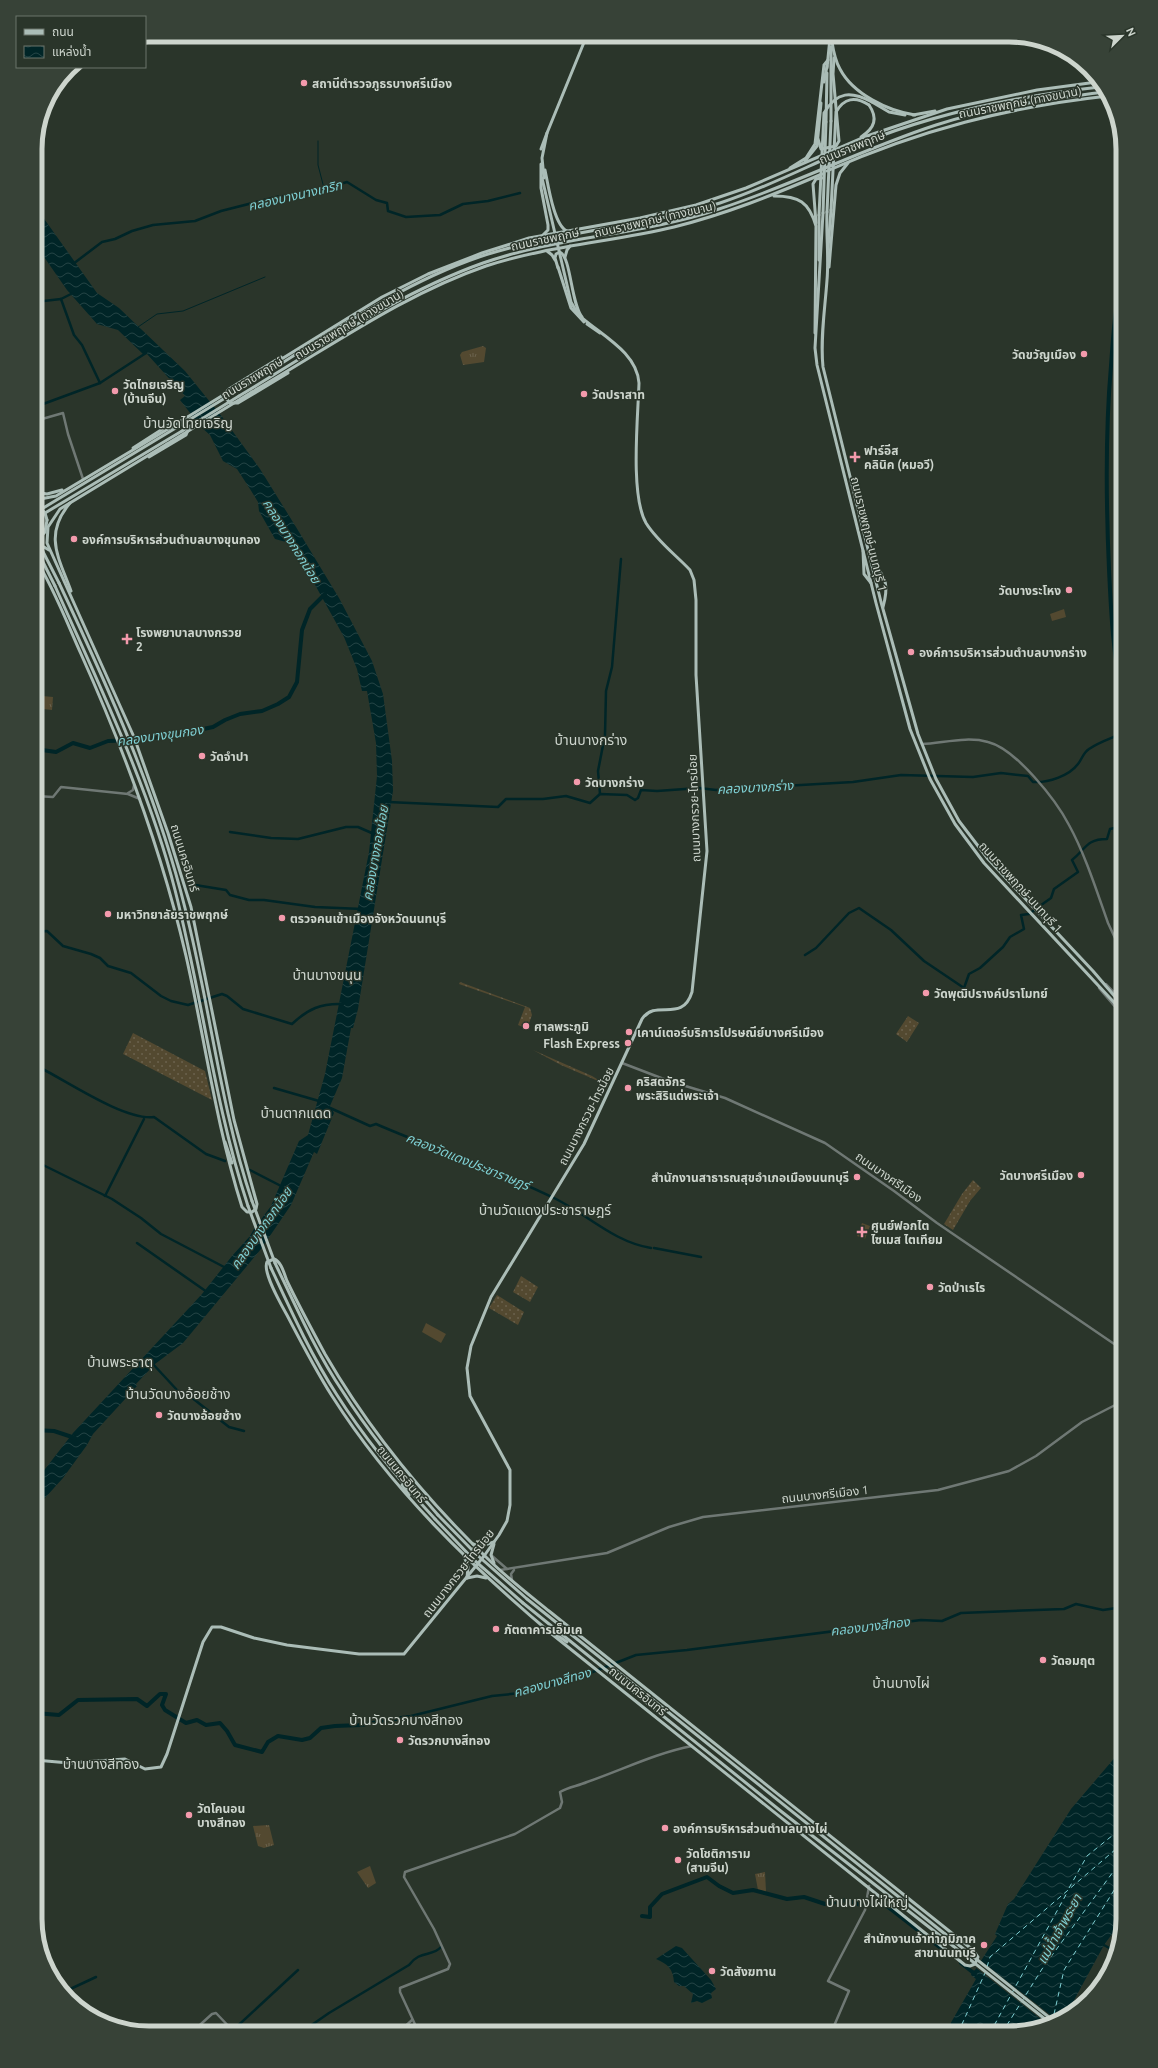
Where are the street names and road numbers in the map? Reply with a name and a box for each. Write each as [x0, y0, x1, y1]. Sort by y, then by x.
street label: ถนนราชพฤกษ์ (ทางขนาน) [958, 84, 1083, 121]
street label: ถนนราชพฤกษ์ [817, 128, 887, 167]
street label: ถนนราชพฤกษ์ (ทางขนาน) [593, 199, 717, 240]
street label: ถนนราชพฤกษ์ [510, 225, 581, 254]
street label: ถนนราชพฤกษ์ (ทางขนาน) [292, 286, 406, 363]
street label: ถนนราชพฤกษ์ [219, 354, 286, 402]
street label: ถนนราชพฤกษ์-นนทบุรี 1 [847, 475, 890, 593]
street label: ถนนบางกรวย-ไทรน้อย [686, 754, 702, 862]
street label: ถนนนครอินทร์ [169, 823, 202, 894]
street label: ถนนราชพฤกษ์-นนทบุรี 1 [976, 839, 1065, 936]
street label: ถนนบางกรวย-ไทรน้อย [556, 1065, 616, 1167]
street label: ถนนบางศรีเมือง [853, 1149, 925, 1205]
street label: ถนนนครอินทร์ [375, 1443, 429, 1506]
street label: ถนนบางศรีเมือง 1 [781, 1483, 869, 1505]
street label: ถนนบางกรวย-ไทรน้อย [420, 1526, 496, 1620]
street label: ถนนนครอินทร์ [607, 1664, 670, 1718]

